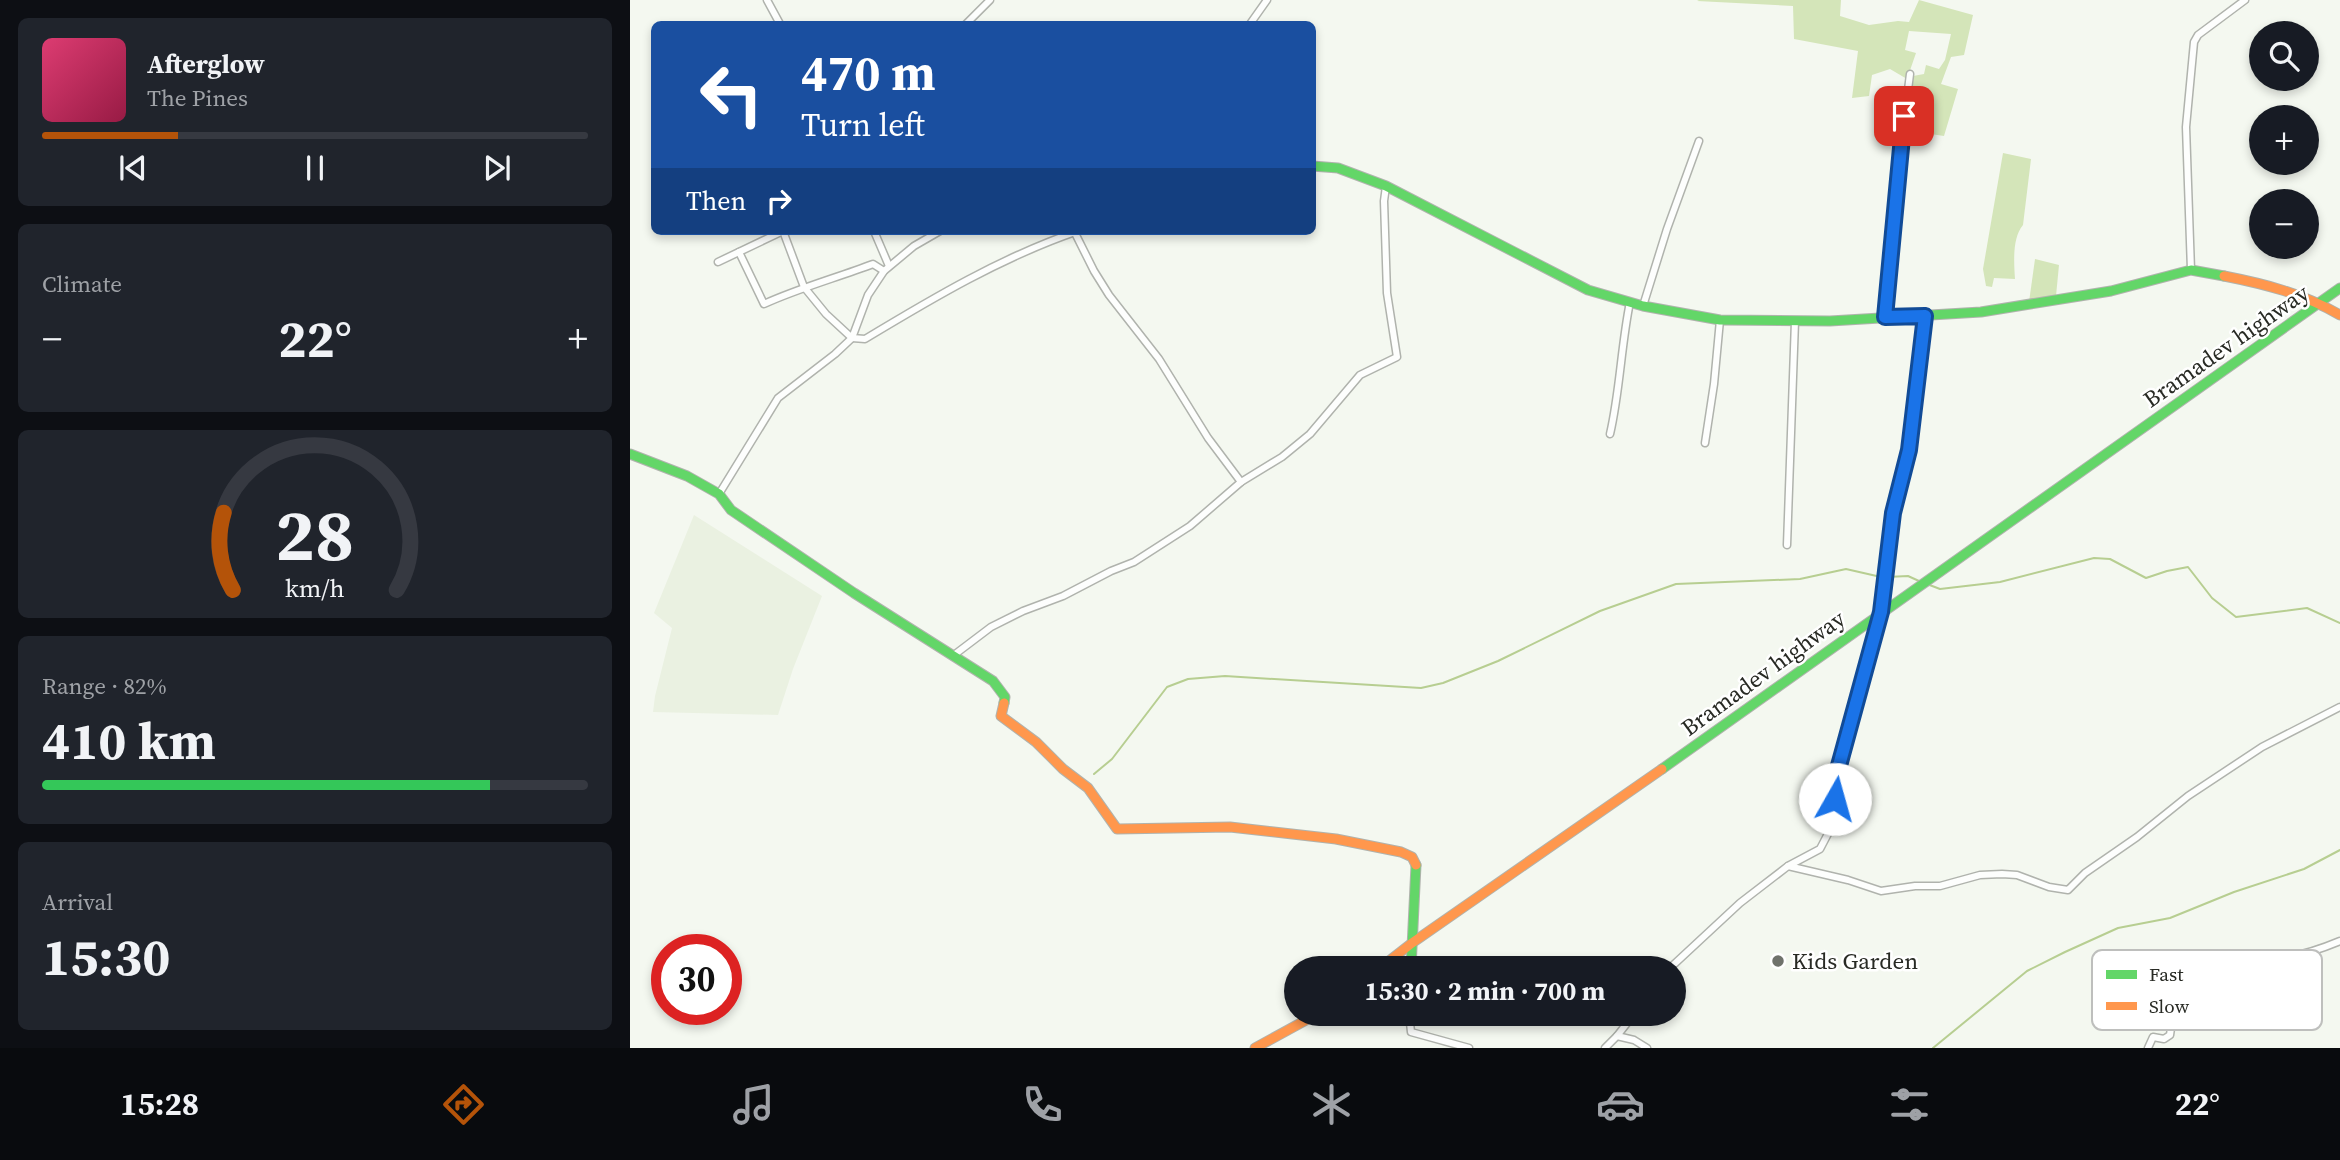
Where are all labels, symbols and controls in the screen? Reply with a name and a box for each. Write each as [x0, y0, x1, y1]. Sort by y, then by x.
map controls [2249, 21, 2319, 259]
button: search [2249, 21, 2319, 91]
text: 470 m [801, 39, 936, 106]
text: Afterglow [147, 46, 265, 82]
icon: left [686, 49, 777, 140]
text: The Pines [147, 82, 248, 114]
pin [1874, 86, 1934, 146]
icon: arrive [1885, 97, 1923, 135]
text: Turn left [801, 103, 925, 147]
button: + [2249, 105, 2319, 175]
icon: previous [114, 149, 152, 187]
icon: pause [296, 149, 334, 187]
icon: next [478, 149, 516, 187]
icon: right [760, 182, 798, 220]
text: Then [686, 183, 746, 219]
button: − [2249, 189, 2319, 259]
text: Climate [42, 268, 122, 300]
street label: Bramadev highway [2137, 277, 2315, 415]
text: 22° [278, 303, 352, 374]
text: − [42, 313, 62, 365]
text: + [568, 313, 588, 365]
text: 28 [276, 485, 354, 584]
text: km/h [285, 571, 345, 605]
street label: Bramadev highway [1675, 602, 1852, 743]
text: Range · 82% [42, 670, 167, 702]
text: 410 km [42, 705, 216, 776]
position arrow [1798, 762, 1872, 836]
text: Arrival [42, 886, 113, 918]
text: 15:30 [42, 921, 170, 992]
speed limit sign: 30 [651, 934, 742, 1025]
place label: Kids Garden [1792, 945, 1918, 977]
legend [2092, 950, 2322, 1030]
marker: Kids Garden [1770, 953, 1786, 969]
text: Fast [2149, 961, 2184, 987]
text: 15:30 · 2 min · 700 m [1365, 973, 1605, 1009]
text: Slow [2149, 993, 2190, 1019]
icon: directions [439, 1080, 488, 1129]
icon: music [729, 1080, 778, 1129]
icon: phone [1018, 1080, 1067, 1129]
icon: climate [1307, 1080, 1356, 1129]
icon: car [1596, 1080, 1645, 1129]
icon: filters [1885, 1080, 1934, 1129]
text: 15:28 [120, 1082, 199, 1126]
text: 22° [2175, 1082, 2220, 1126]

